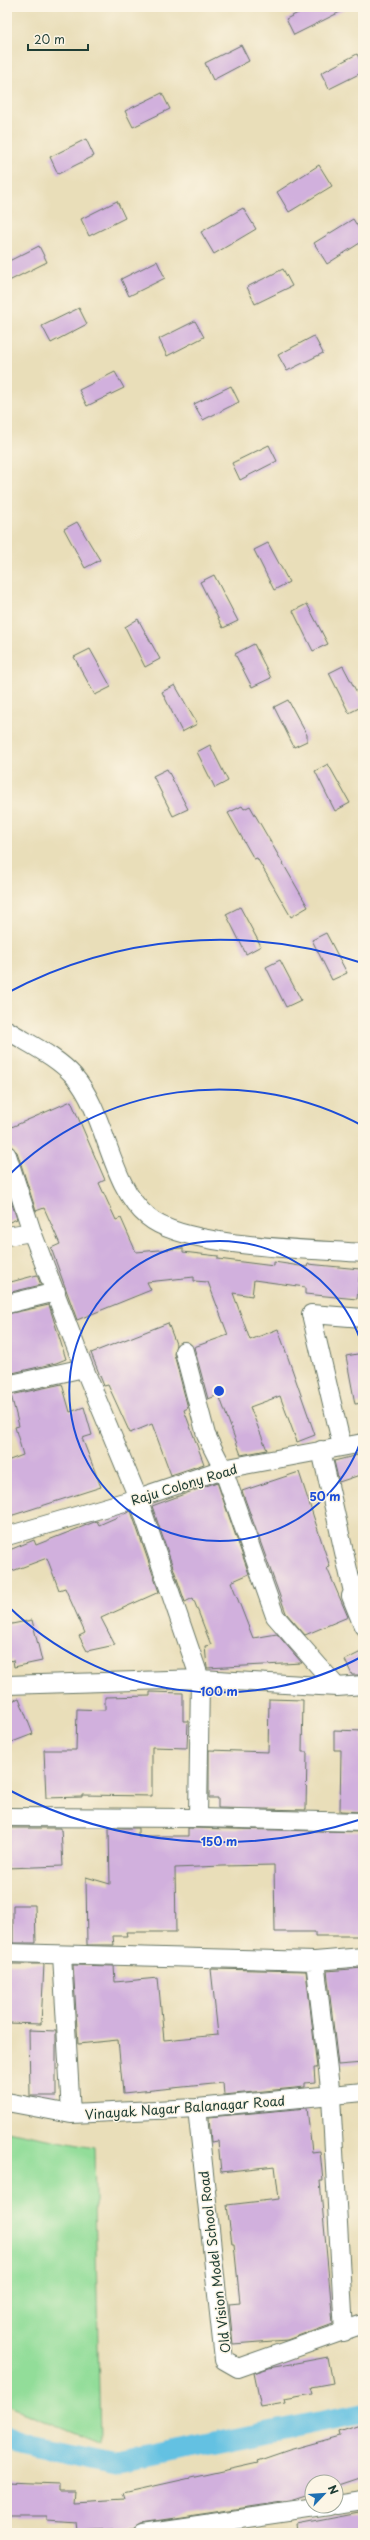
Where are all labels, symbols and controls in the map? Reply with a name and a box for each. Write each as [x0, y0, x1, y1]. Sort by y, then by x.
scale bar [28, 26, 88, 52]
text: 20 m [34, 30, 65, 48]
centre of rings [212, 1384, 226, 1398]
street label: Raju Colony Road [128, 1459, 240, 1509]
text: 50 m [309, 1487, 341, 1505]
text: 100 m [200, 1682, 238, 1700]
text: 150 m [201, 1832, 237, 1850]
street label: Vinayak Nagar Balanagar Road [84, 2091, 286, 2123]
street label: Old Vision Model School Road [193, 2170, 235, 2354]
north arrow [304, 2474, 344, 2514]
text: N [324, 2482, 343, 2497]

